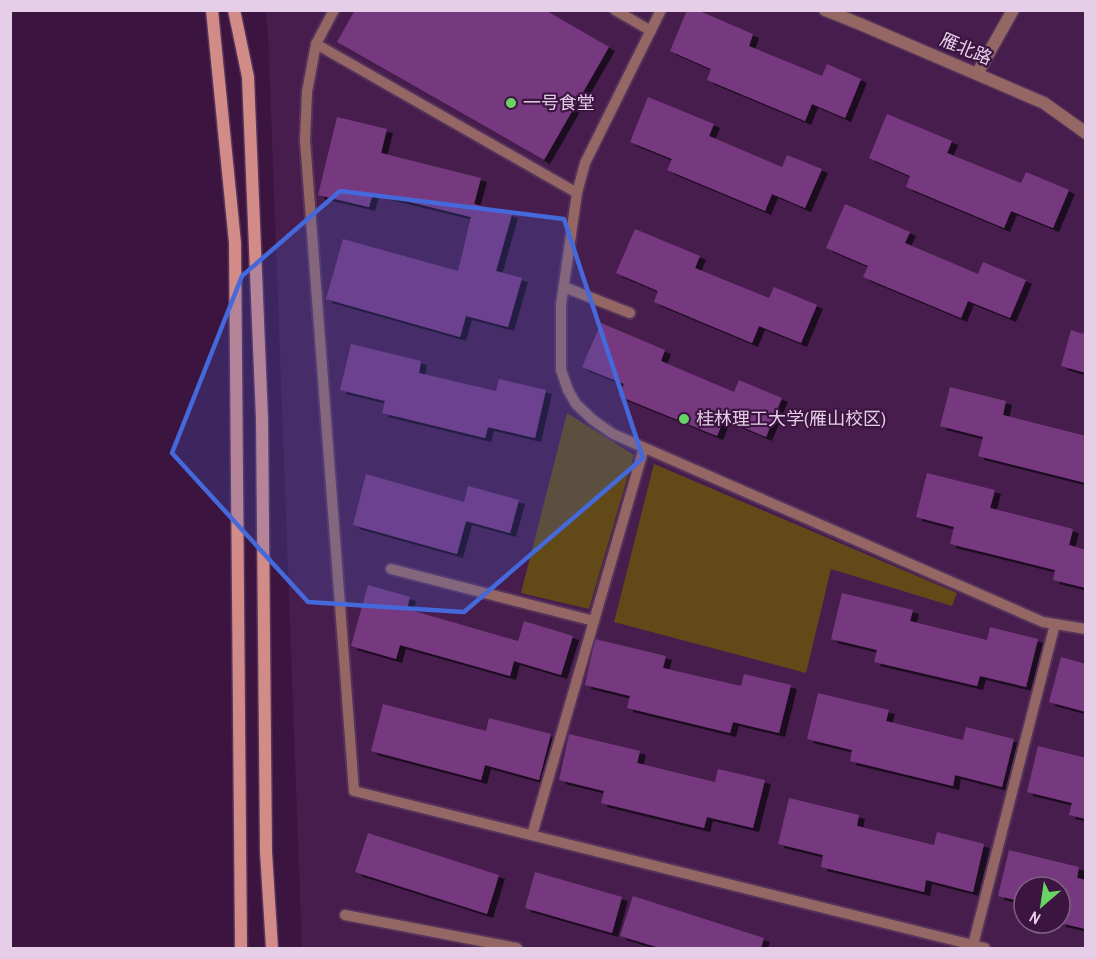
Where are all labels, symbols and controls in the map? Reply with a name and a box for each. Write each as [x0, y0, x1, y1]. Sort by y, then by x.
street label: 雁北路 [936, 26, 996, 71]
place label: 一号食堂 [523, 90, 595, 115]
marker: 一号食堂 [504, 96, 518, 110]
place label: 桂林理工大学(雁山校区) [696, 406, 886, 431]
marker: 桂林理工大学(雁山校区) [677, 412, 691, 426]
north arrow [1012, 875, 1072, 935]
text: N [1025, 906, 1044, 930]

